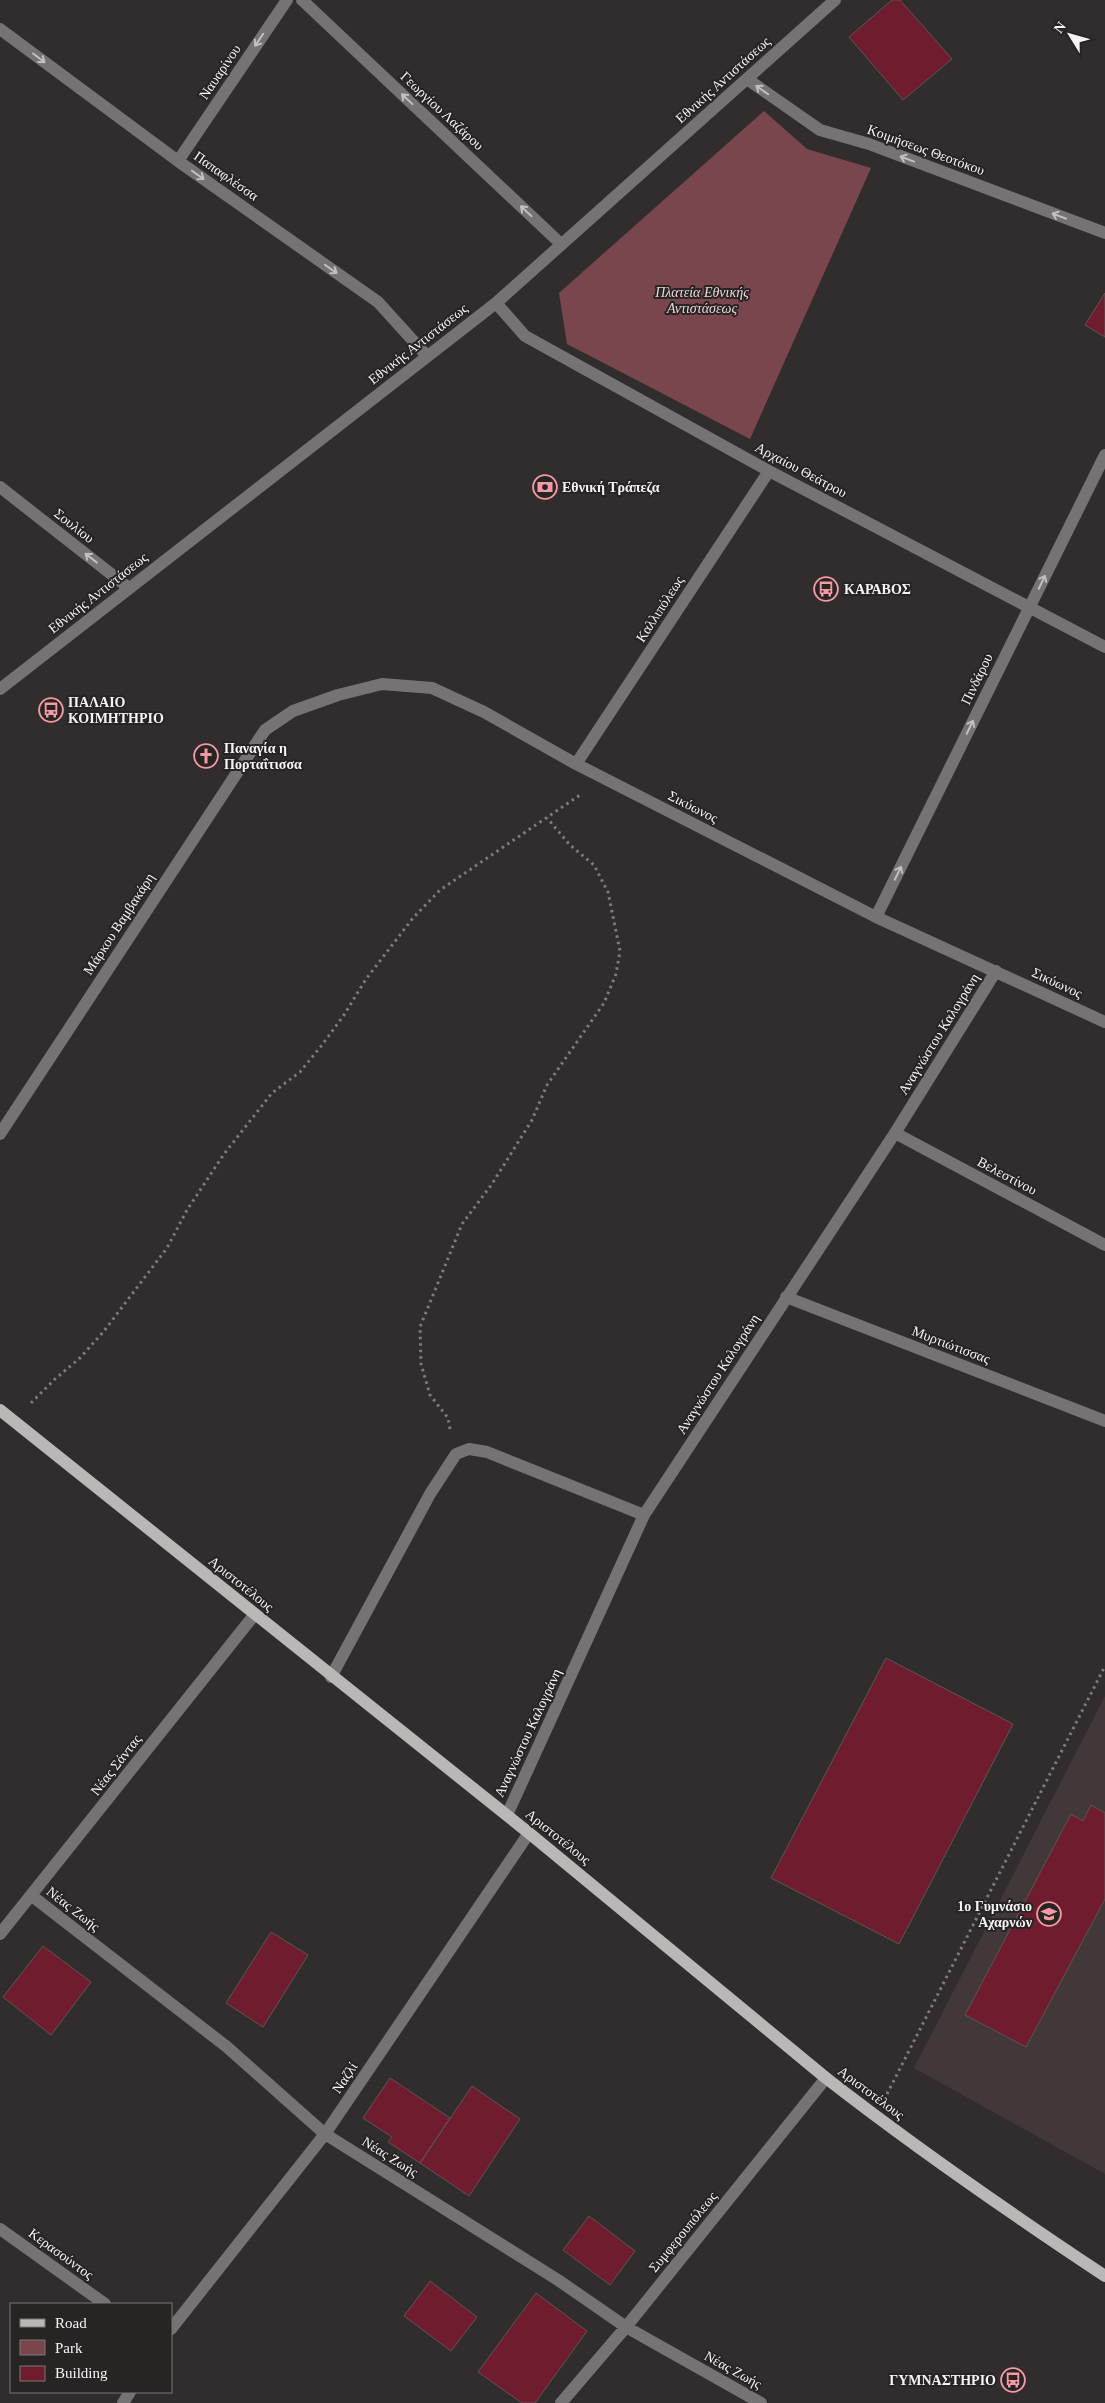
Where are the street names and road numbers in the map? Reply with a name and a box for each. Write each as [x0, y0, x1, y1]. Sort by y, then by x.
street label: Εθνικής Αντιστάσεως [673, 33, 773, 126]
street label: Ναυαρίνου [196, 42, 244, 102]
street label: Γεωργίου Λαζάρου [397, 69, 487, 153]
street label: Κοιμήσεως Θεοτόκου [865, 122, 987, 178]
street label: Παπαφλέσσα [191, 148, 262, 204]
street label: Εθνικής Αντιστάσεως [366, 300, 471, 387]
street label: Αρχαίου Θεάτρου [753, 440, 849, 500]
street label: Σουλίου [51, 506, 97, 546]
street label: Εθνικής Αντιστάσεως [46, 549, 151, 636]
street label: Καλλιπόλεως [633, 573, 687, 645]
street label: Πινδάρου [958, 651, 996, 707]
street label: Σικύωνος [666, 788, 721, 826]
street label: Μάρκου Βαμβακάρη [81, 870, 157, 978]
street label: Σικύωνος [1029, 965, 1085, 1001]
street label: Αναγνώστου Καλογράνη [896, 971, 982, 1097]
street label: Βελεστίνου [975, 1154, 1039, 1198]
street label: Αναγνώστου Καλογράνη [674, 1311, 762, 1437]
street label: Μυρτιώτισσας [910, 1323, 993, 1367]
street label: Αριστοτέλους [206, 1553, 277, 1615]
street label: Αναγνώστου Καλογράνη [492, 1666, 564, 1800]
street label: Νέας Σάντας [88, 1731, 145, 1798]
street label: Αριστοτέλους [523, 1806, 594, 1868]
street label: Νέας Ζωής [44, 1884, 103, 1935]
street label: Ναζλί [329, 2060, 361, 2096]
street label: Αριστοτέλους [835, 2063, 907, 2123]
street label: Νέας Ζωής [359, 2134, 421, 2180]
street label: Συμφερουπόλεως [646, 2188, 720, 2275]
street label: Κερασούντος [26, 2226, 97, 2283]
street label: Νέας Ζωής [702, 2348, 765, 2392]

